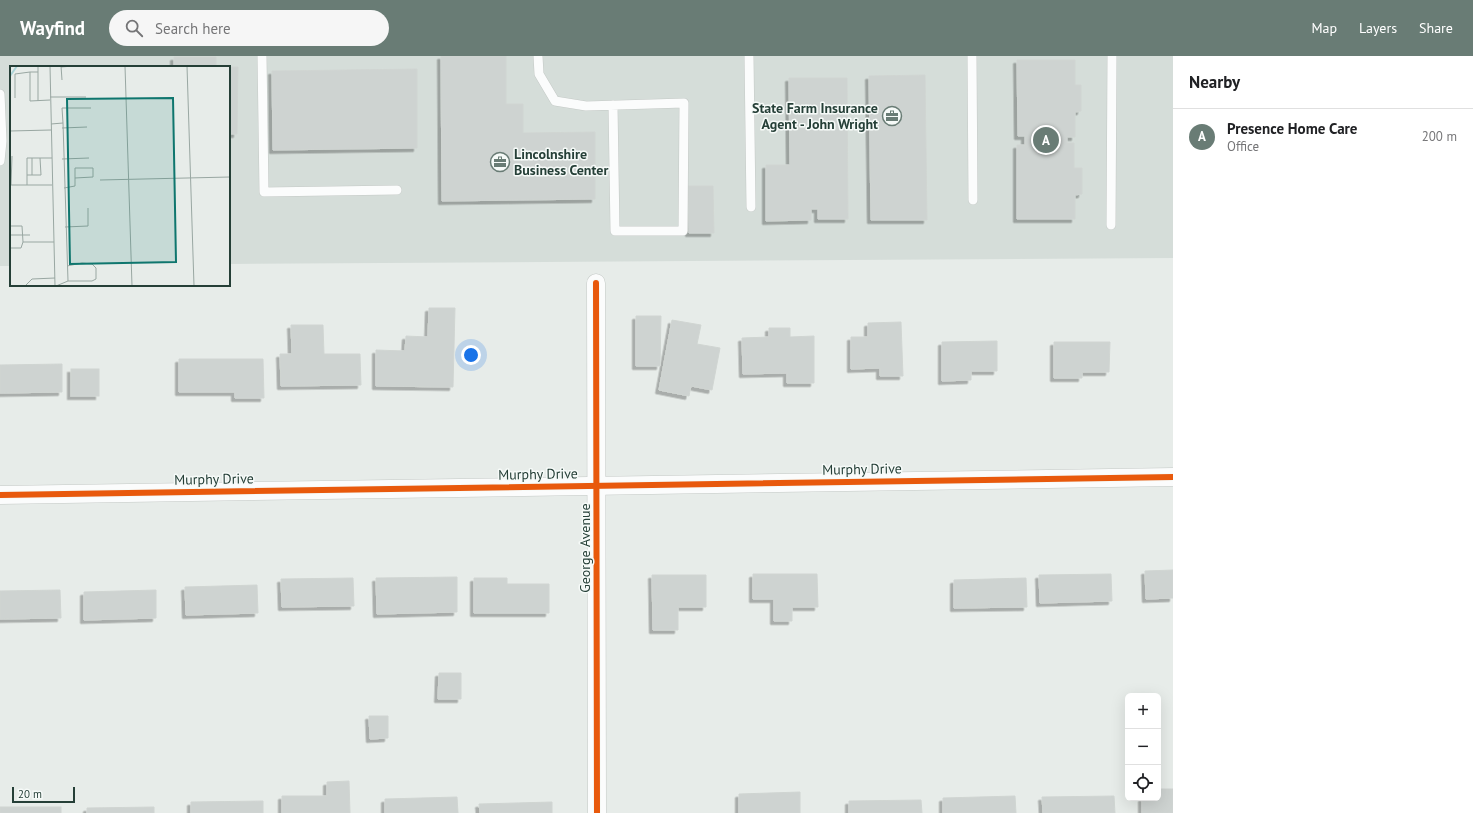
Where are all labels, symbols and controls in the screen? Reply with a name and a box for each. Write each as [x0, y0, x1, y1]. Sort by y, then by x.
search box [109, 10, 389, 46]
text: Wayfind [20, 16, 85, 40]
icon: search [123, 17, 145, 39]
text: Search here [155, 19, 231, 38]
text: Map [1311, 19, 1337, 37]
text: Layers [1359, 19, 1397, 37]
text: Share [1419, 19, 1453, 37]
inset map [10, 66, 230, 286]
text: Nearby [1189, 71, 1240, 93]
place label: State Farm Insurance Agent - John Wright [752, 99, 878, 133]
office icon: State Farm Insurance Agent - John Wright [881, 105, 903, 127]
text: Presence Home Care [1227, 119, 1357, 138]
pin: A [1033, 125, 1059, 155]
text: A [1198, 128, 1206, 145]
text: 200 m [1422, 128, 1457, 145]
text: Office [1227, 138, 1259, 155]
place label: Lincolnshire Business Center [514, 145, 608, 179]
office icon: Lincolnshire Business Center [489, 151, 511, 173]
your location [461, 345, 481, 365]
street label: Murphy Drive [822, 459, 902, 479]
street label: Murphy Drive [498, 464, 578, 484]
street label: Murphy Drive [174, 469, 254, 489]
street label: George Avenue [576, 503, 594, 593]
map controls [1125, 693, 1161, 801]
button: + [1125, 693, 1161, 729]
button: − [1125, 729, 1161, 765]
button: locate [1125, 765, 1161, 801]
scale bar [12, 785, 75, 804]
text: 20 m [18, 787, 42, 801]

